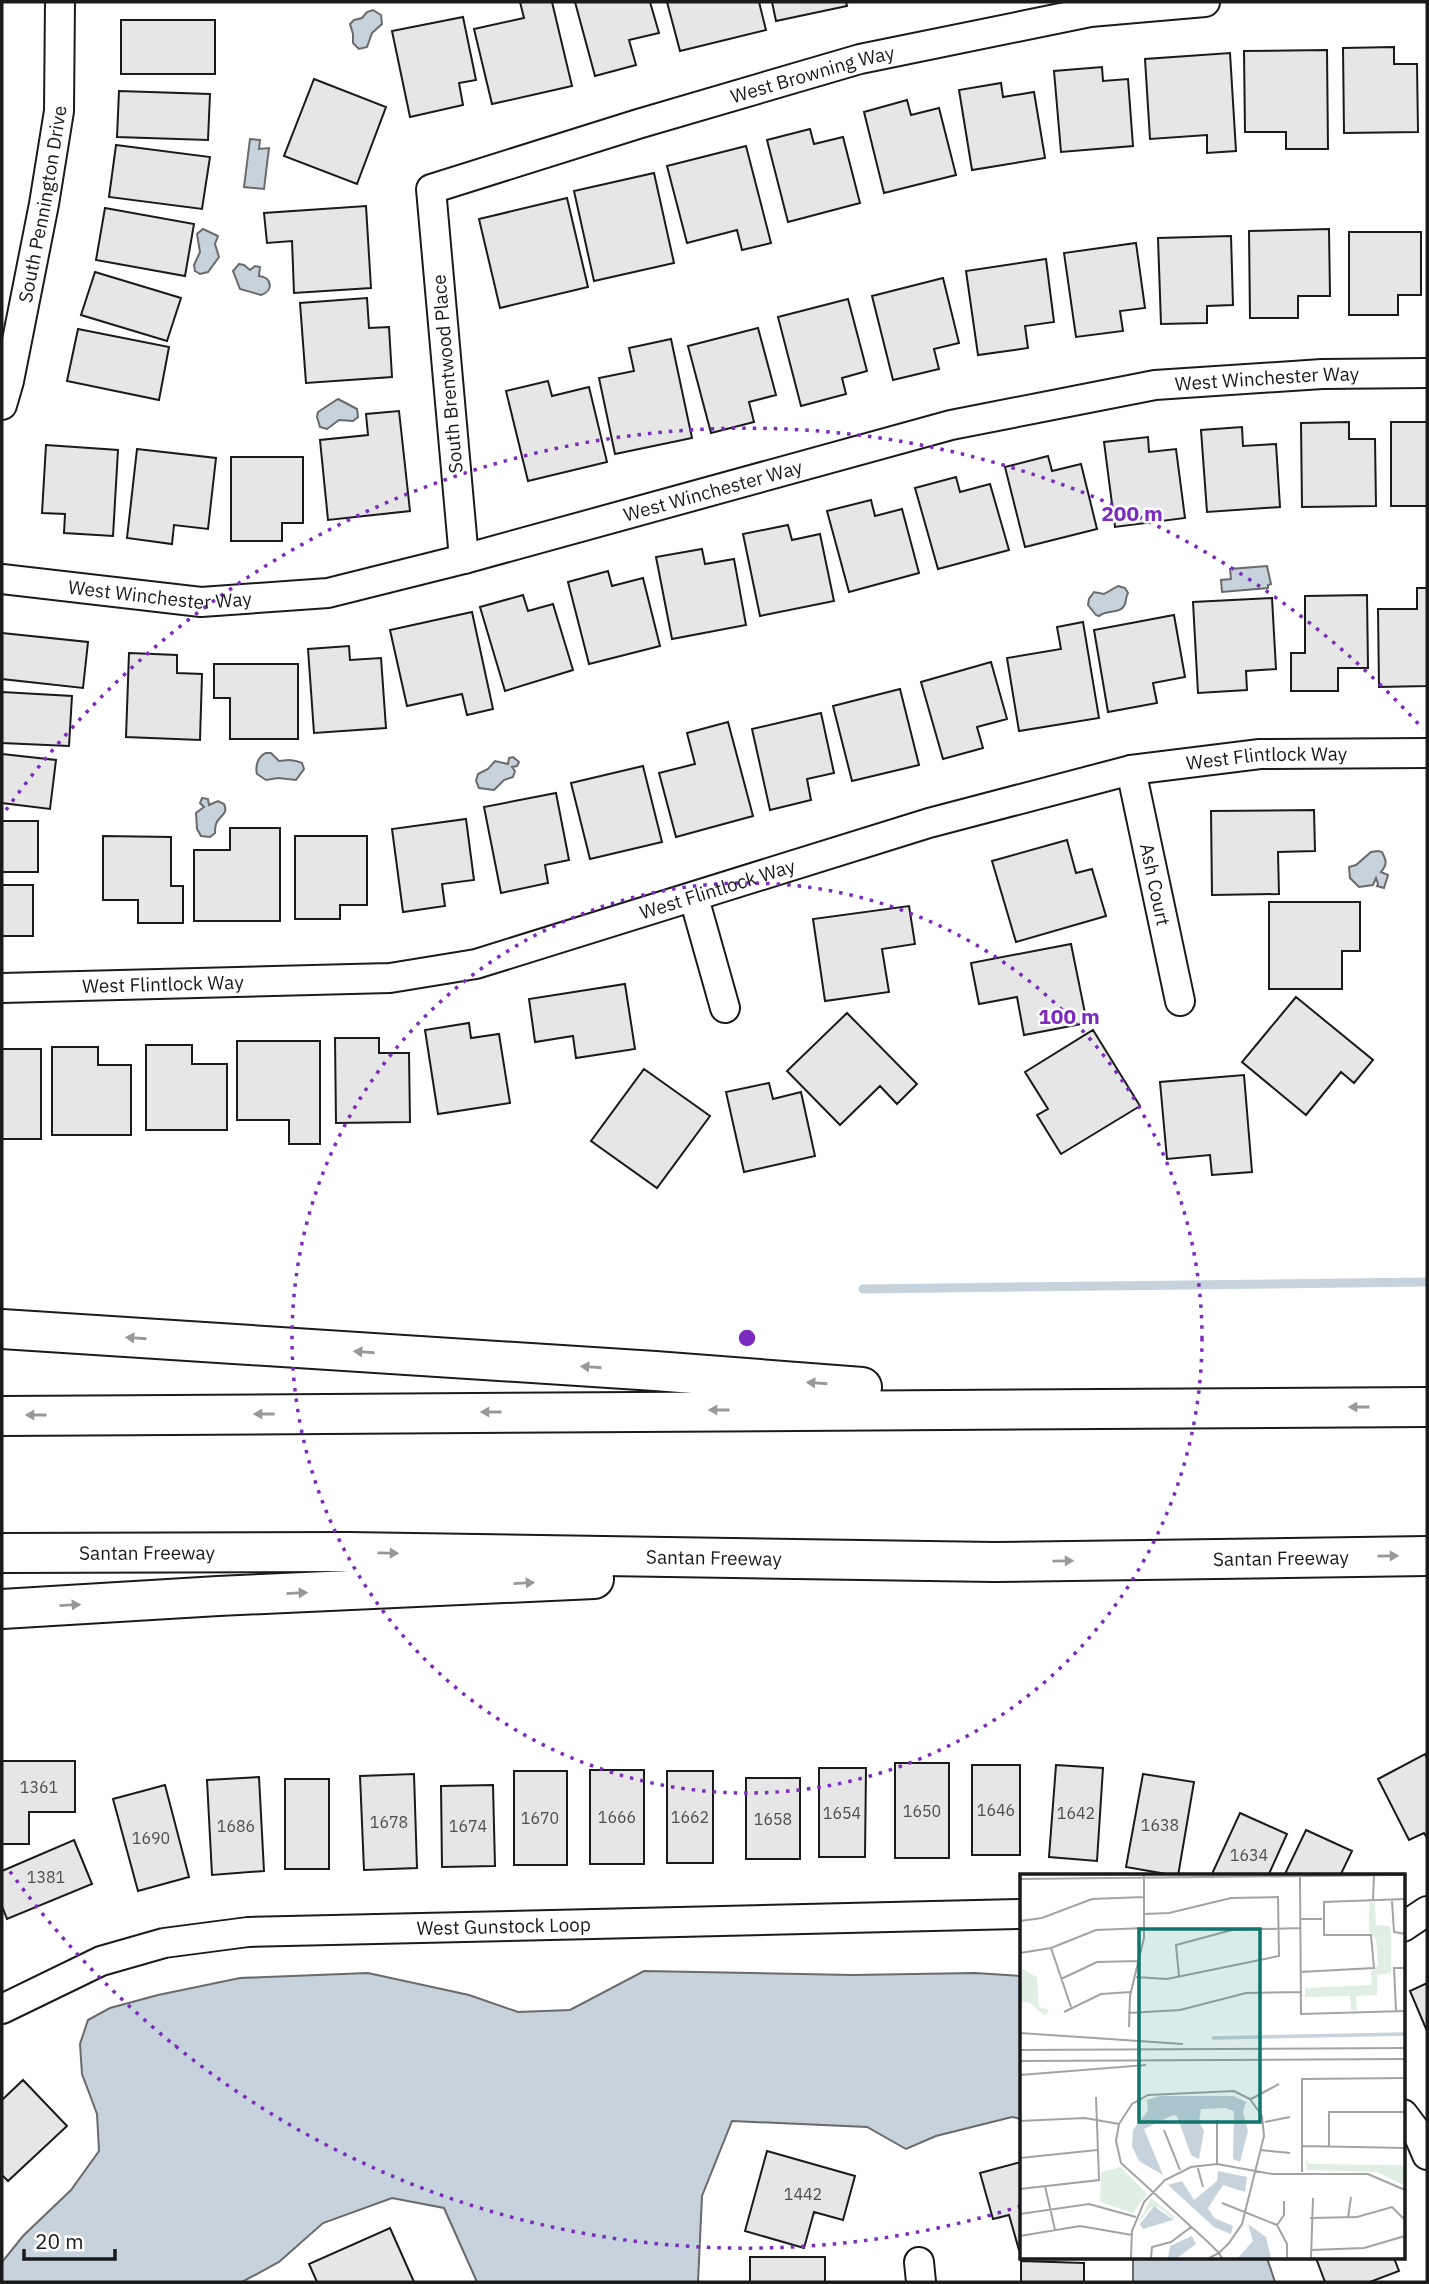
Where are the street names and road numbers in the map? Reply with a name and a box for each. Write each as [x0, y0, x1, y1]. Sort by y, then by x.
street label: West Browning Way [728, 40, 897, 108]
street label: South Pennington Drive [13, 106, 71, 305]
street label: South Brentwood Place [426, 274, 468, 474]
street label: West Winchester Way [1174, 362, 1360, 396]
street label: West Winchester Way [621, 454, 806, 527]
street label: West Winchester Way [67, 575, 253, 614]
street label: West Flintlock Way [1185, 741, 1348, 775]
street label: Ash Court [1135, 841, 1176, 928]
street label: West Flintlock Way [637, 853, 799, 924]
street label: West Flintlock Way [82, 970, 245, 998]
street label: Santan Freeway [79, 1540, 216, 1565]
street label: Santan Freeway [646, 1545, 783, 1571]
street label: Santan Freeway [1213, 1545, 1350, 1571]
street label: West Gunstock Loop [416, 1912, 591, 1940]

